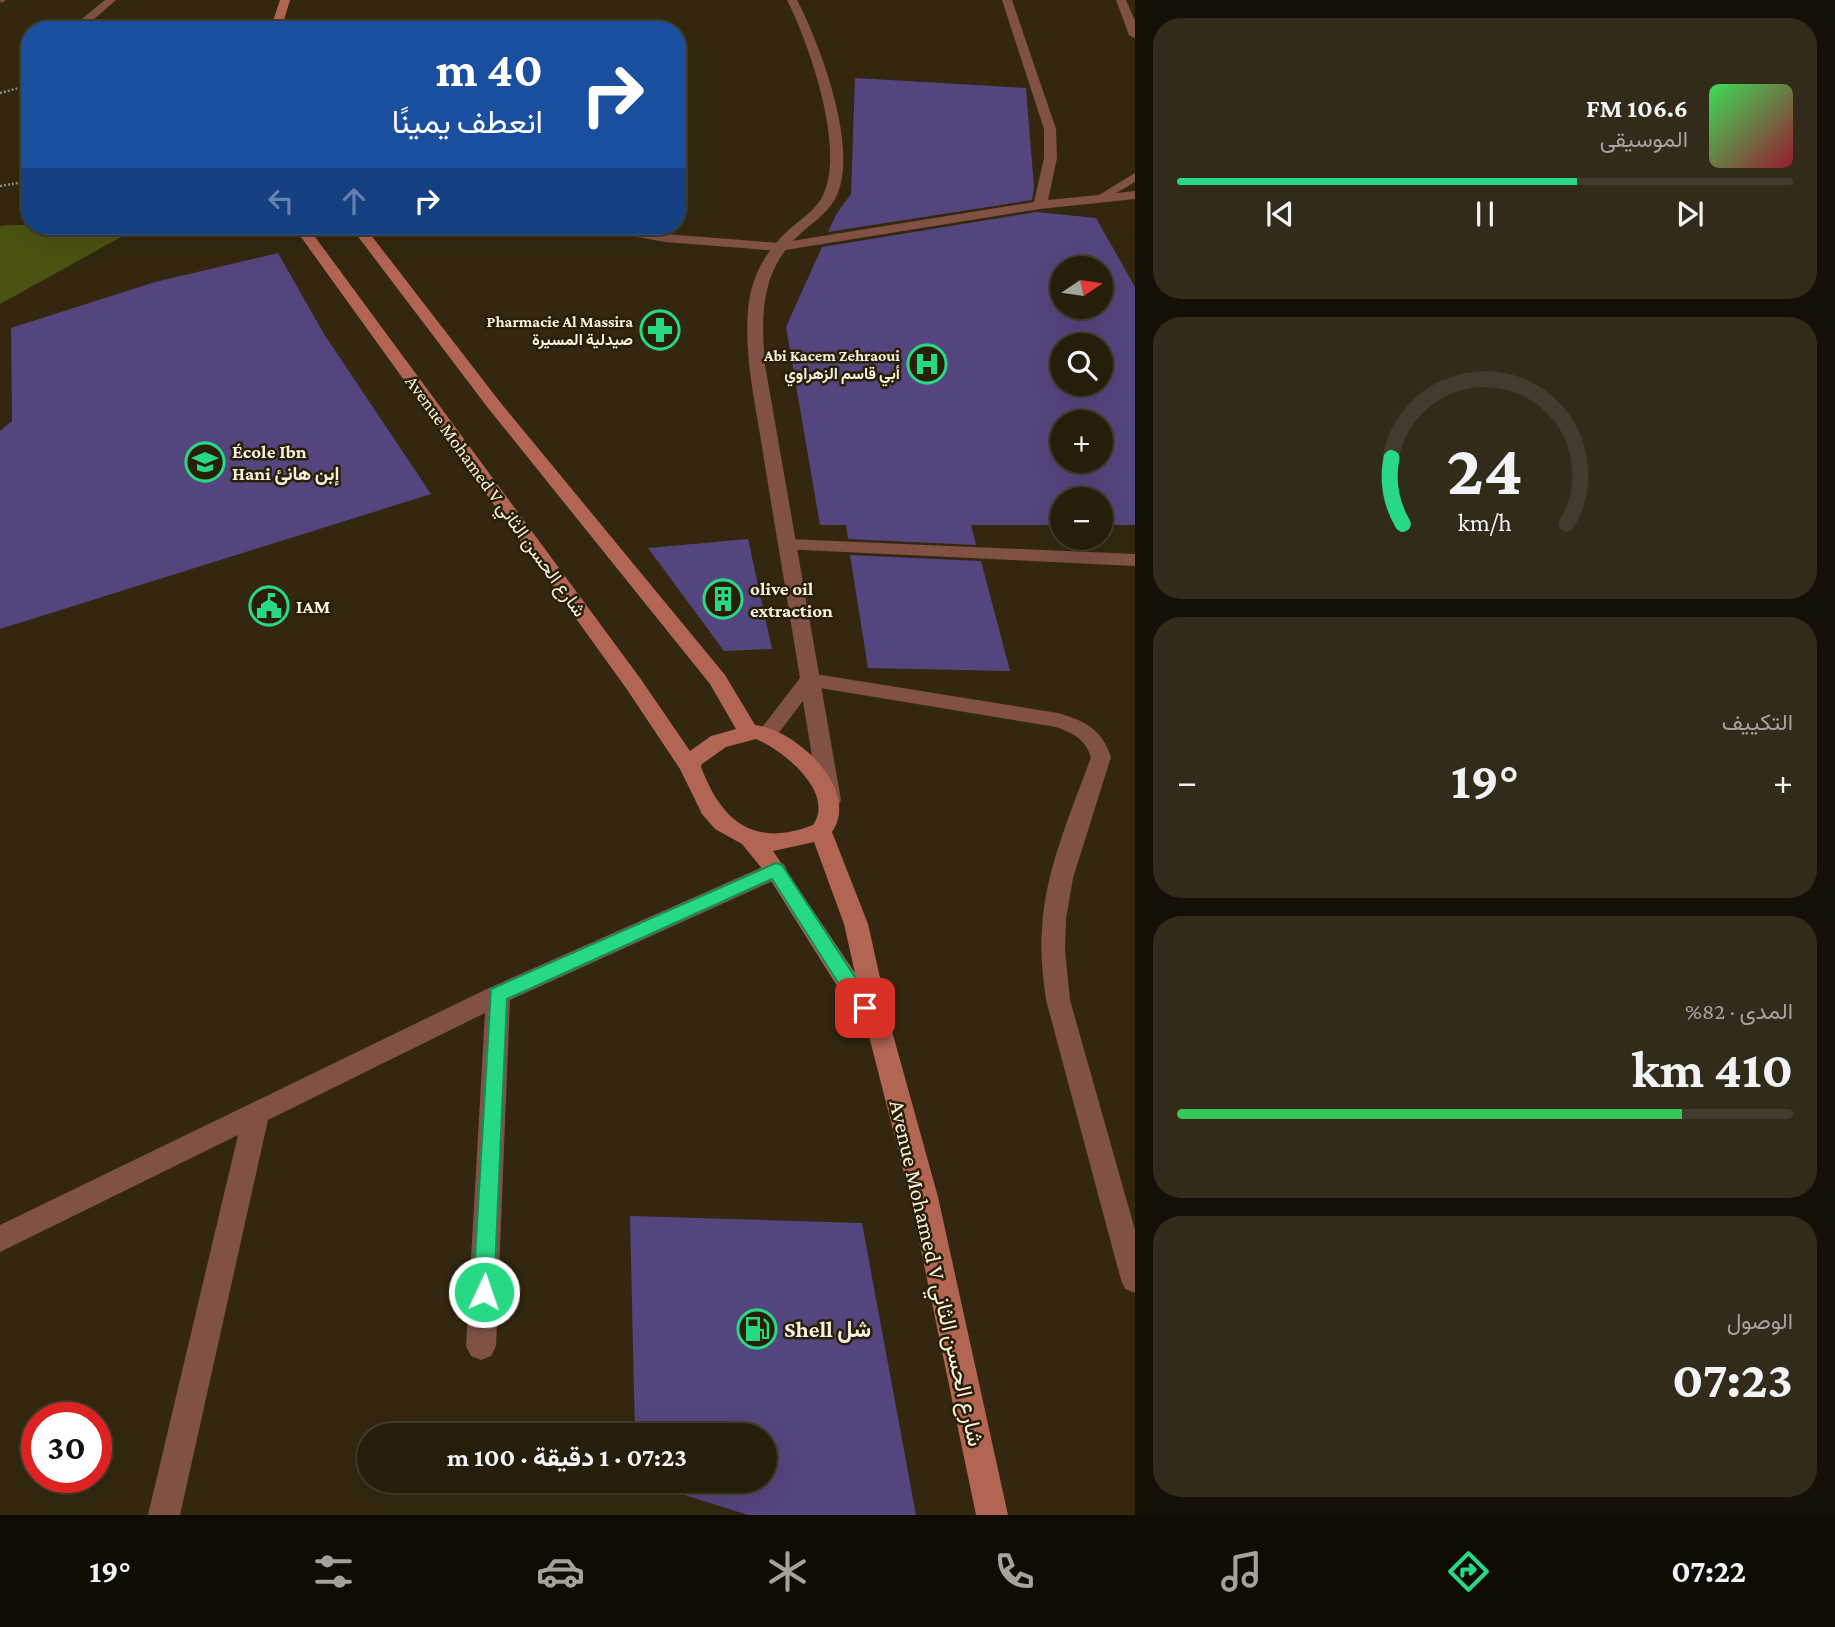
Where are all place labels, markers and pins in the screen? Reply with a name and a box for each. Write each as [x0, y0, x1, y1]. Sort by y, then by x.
pharmacy icon: Pharmacie Al Massira صيدلية المسيرة [639, 309, 681, 351]
place label: Pharmacie Al Massira صيدلية المسيرة [487, 313, 633, 350]
hospital icon: Abi Kacem Zehraoui أبي قاسم الزهراوي [906, 343, 948, 385]
place label: Abi Kacem Zehraoui أبي قاسم الزهراوي [763, 347, 900, 387]
school or university icon: École Ibn Hani إبن هانئ [184, 441, 226, 483]
place label: École Ibn Hani إبن هانئ [232, 441, 339, 486]
building icon: olive oil extraction [702, 578, 744, 620]
place label: olive oil extraction [750, 578, 833, 621]
public building icon: IAM [248, 585, 290, 627]
place label: IAM [296, 596, 330, 617]
pin [835, 978, 895, 1038]
fuel station icon: Shell شل [736, 1308, 778, 1350]
place label: Shell شل [784, 1316, 871, 1343]

